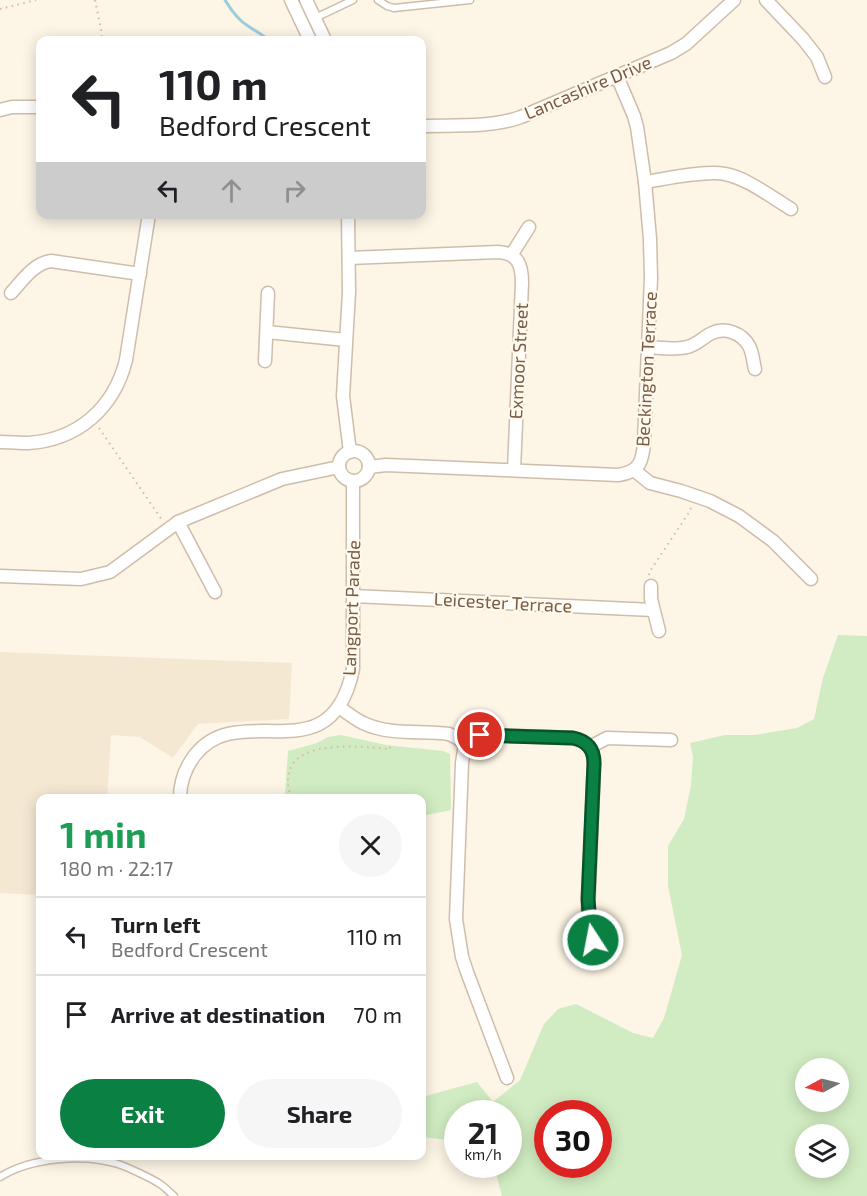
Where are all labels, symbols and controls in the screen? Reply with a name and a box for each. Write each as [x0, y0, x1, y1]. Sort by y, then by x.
street label: Lancashire Drive [521, 50, 654, 124]
text: 110 m [159, 58, 268, 108]
icon: left [60, 60, 138, 138]
text: Bedford Crescent [159, 109, 371, 141]
icon: left [152, 174, 185, 207]
icon: ahead [215, 174, 248, 207]
icon: right [278, 174, 311, 207]
street label: Beckington Terrace [631, 291, 661, 447]
street label: Exmoor Street [504, 302, 532, 420]
street label: Langport Parade [338, 540, 364, 676]
street label: Leicester Terrace [433, 587, 573, 617]
pin [454, 709, 505, 760]
icon: arrive [463, 718, 496, 751]
text: 1 min [60, 812, 147, 855]
button: close [339, 814, 402, 877]
text: 180 m · 22:17 [60, 856, 173, 880]
position arrow [561, 908, 625, 972]
text: Turn left [111, 911, 200, 937]
icon: left [60, 920, 93, 953]
text: 110 m [347, 923, 402, 949]
text: Bedford Crescent [111, 937, 268, 961]
icon: arrive [60, 998, 93, 1031]
text: Arrive at destination [111, 1001, 325, 1027]
text: 70 m [353, 1001, 402, 1027]
north arrow [795, 1058, 849, 1112]
map controls [795, 1058, 849, 1178]
button: Exit [60, 1079, 225, 1148]
button: Share [237, 1079, 402, 1148]
speed limit sign: 30 [534, 1100, 612, 1178]
text: 21 [468, 1114, 498, 1150]
button: layers [795, 1124, 849, 1178]
text: km/h [464, 1145, 502, 1163]

